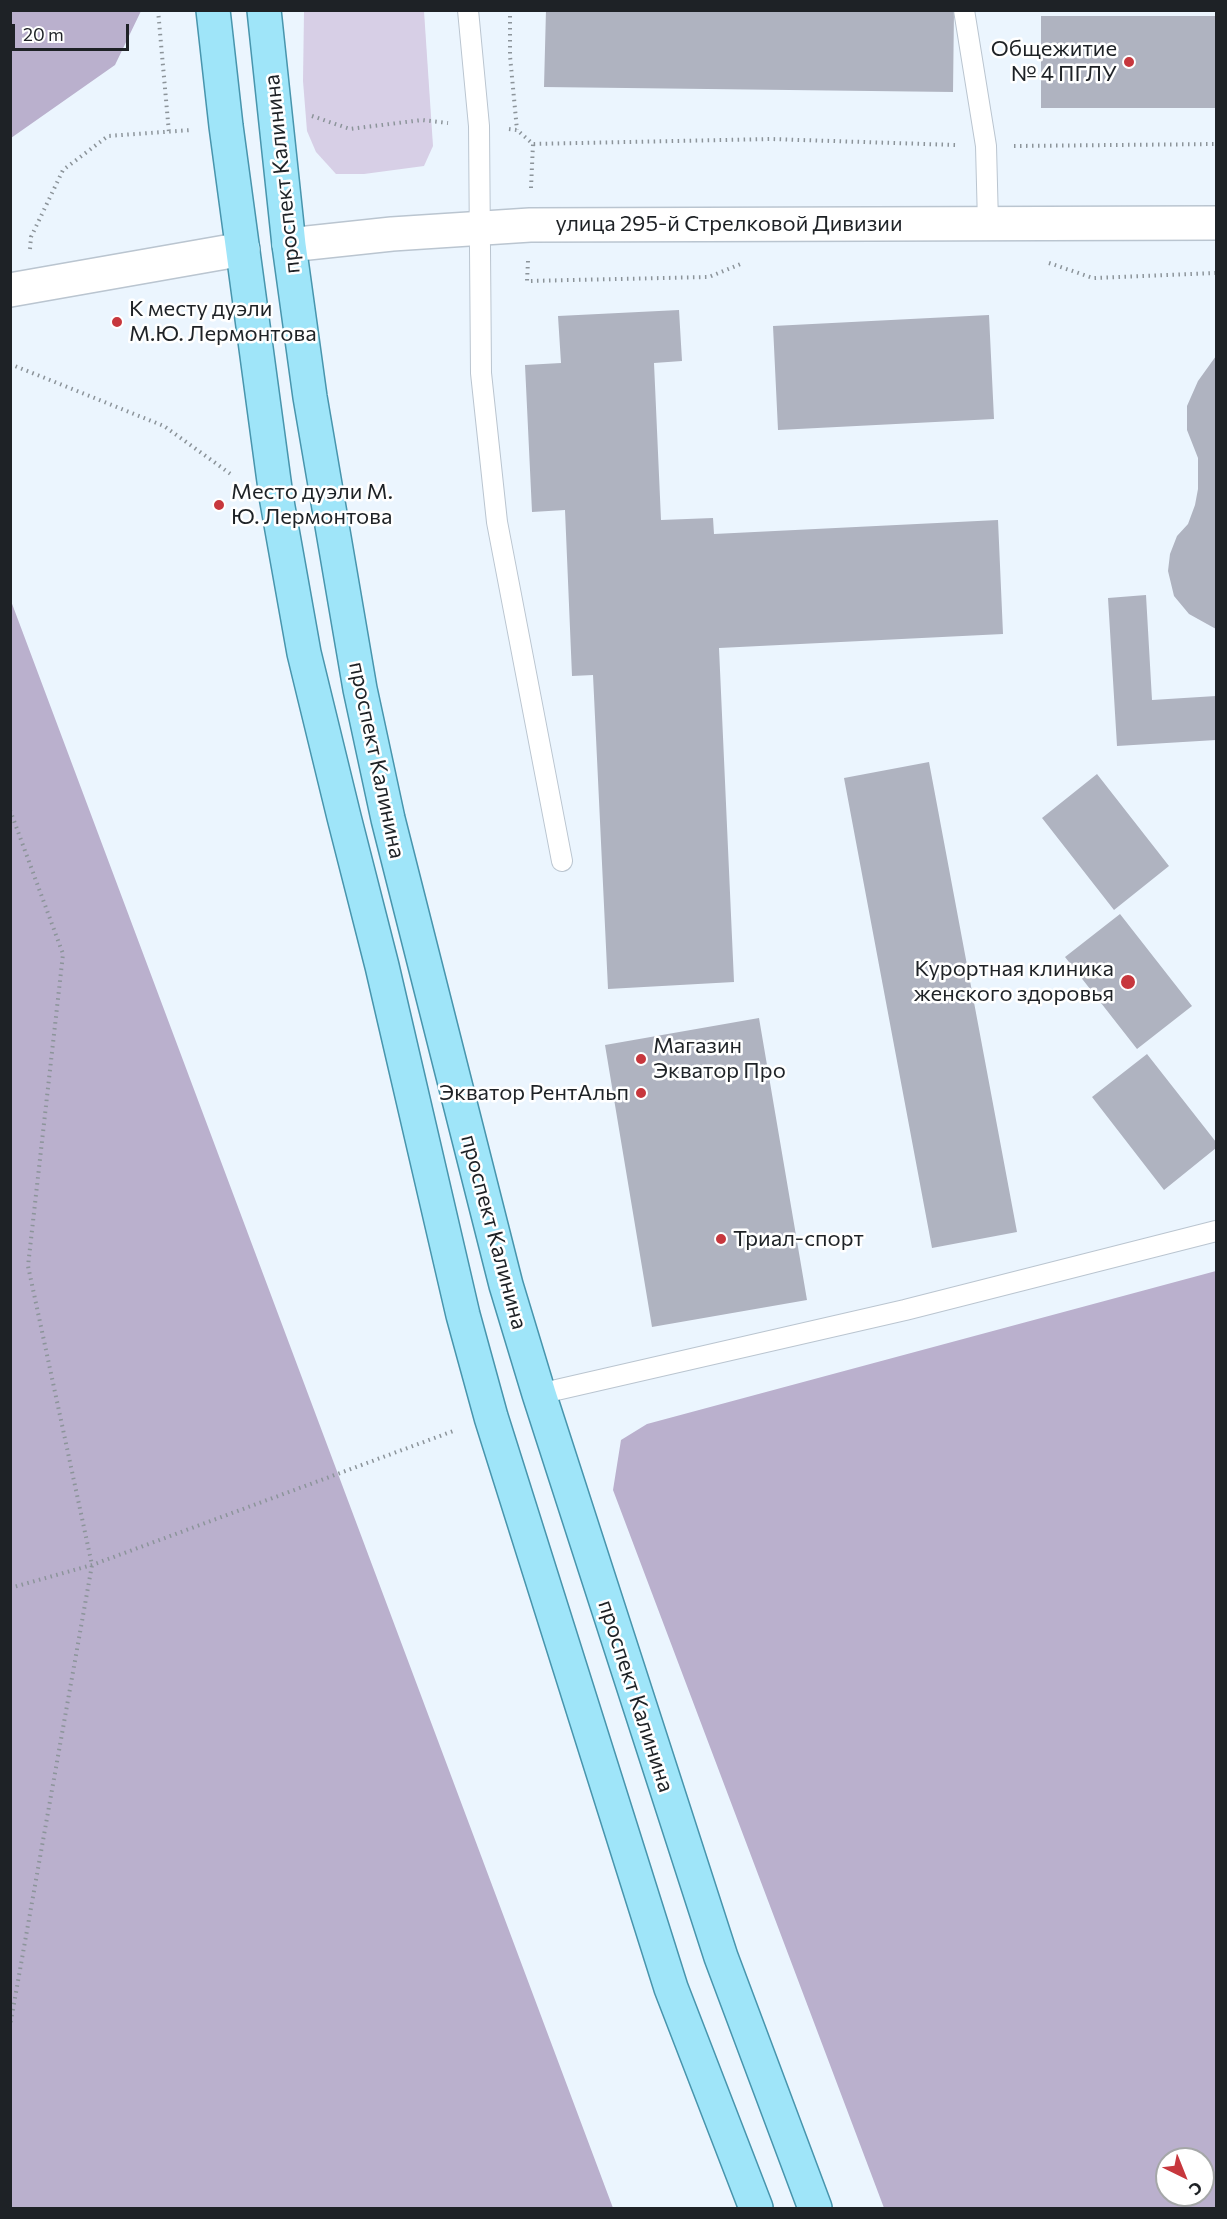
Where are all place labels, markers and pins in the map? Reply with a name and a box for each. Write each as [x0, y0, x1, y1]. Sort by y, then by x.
place label: Общежитие № 4 ПГЛУ [991, 36, 1117, 88]
marker: Общежитие № 4 ПГЛУ [1122, 55, 1136, 69]
place label: К месту дуэли М.Ю. Лермонтова [129, 296, 317, 348]
marker: К месту дуэли М.Ю. Лермонтова [110, 315, 124, 329]
place label: Место дуэли М. Ю. Лермонтова [231, 479, 393, 530]
marker: Место дуэли М. Ю. Лермонтова [212, 498, 226, 512]
place label: Курортная клиника женского здоровья [914, 956, 1114, 1008]
marker: Курортная клиника женского здоровья [1119, 973, 1137, 991]
place label: Магазин Экватор Про [653, 1033, 786, 1084]
marker: Магазин Экватор Про [634, 1052, 648, 1066]
place label: Экватор РентАльп [439, 1080, 629, 1106]
marker: Экватор РентАльп [634, 1086, 648, 1100]
place label: Триал-спорт [733, 1226, 864, 1252]
marker: Триал-спорт [714, 1232, 728, 1246]

